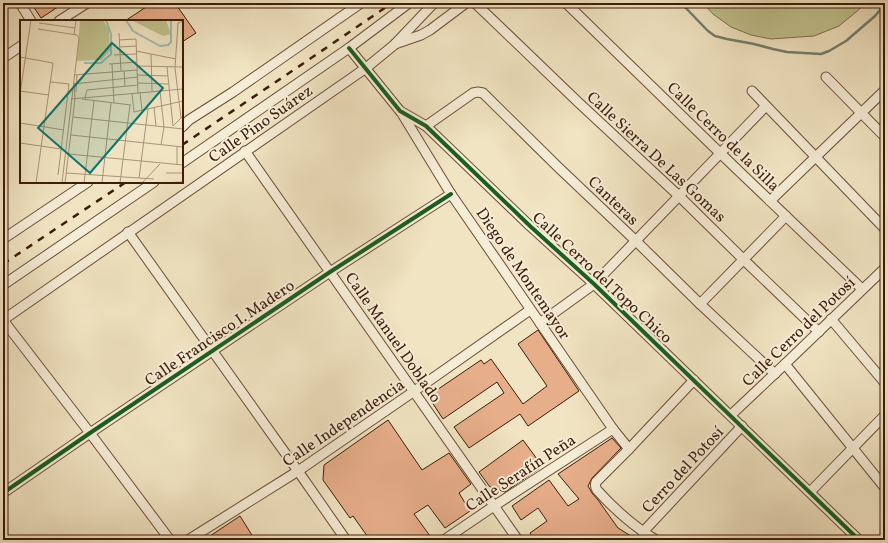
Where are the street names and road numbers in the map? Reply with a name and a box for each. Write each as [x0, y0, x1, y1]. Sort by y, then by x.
street label: Calle Cerro de la Silla [661, 78, 784, 197]
street label: Calle Pino Suárez [205, 81, 318, 169]
street label: Calle Sierra De Las Gomas [581, 87, 730, 228]
street label: Canteras [582, 172, 643, 231]
street label: Diego de Montemayor [470, 204, 575, 345]
street label: Calle Cerro del Topo Chico [527, 208, 676, 349]
street label: Calle Manuel Doblado [339, 268, 446, 408]
street label: Calle Cerro del Potosí [738, 272, 861, 392]
street label: Calle Francisco I. Madero [141, 275, 299, 392]
street label: Calle Independencia [279, 375, 410, 473]
street label: Cerro del Potosí [638, 422, 729, 518]
street label: Calle Serafín Peña [462, 430, 580, 518]

